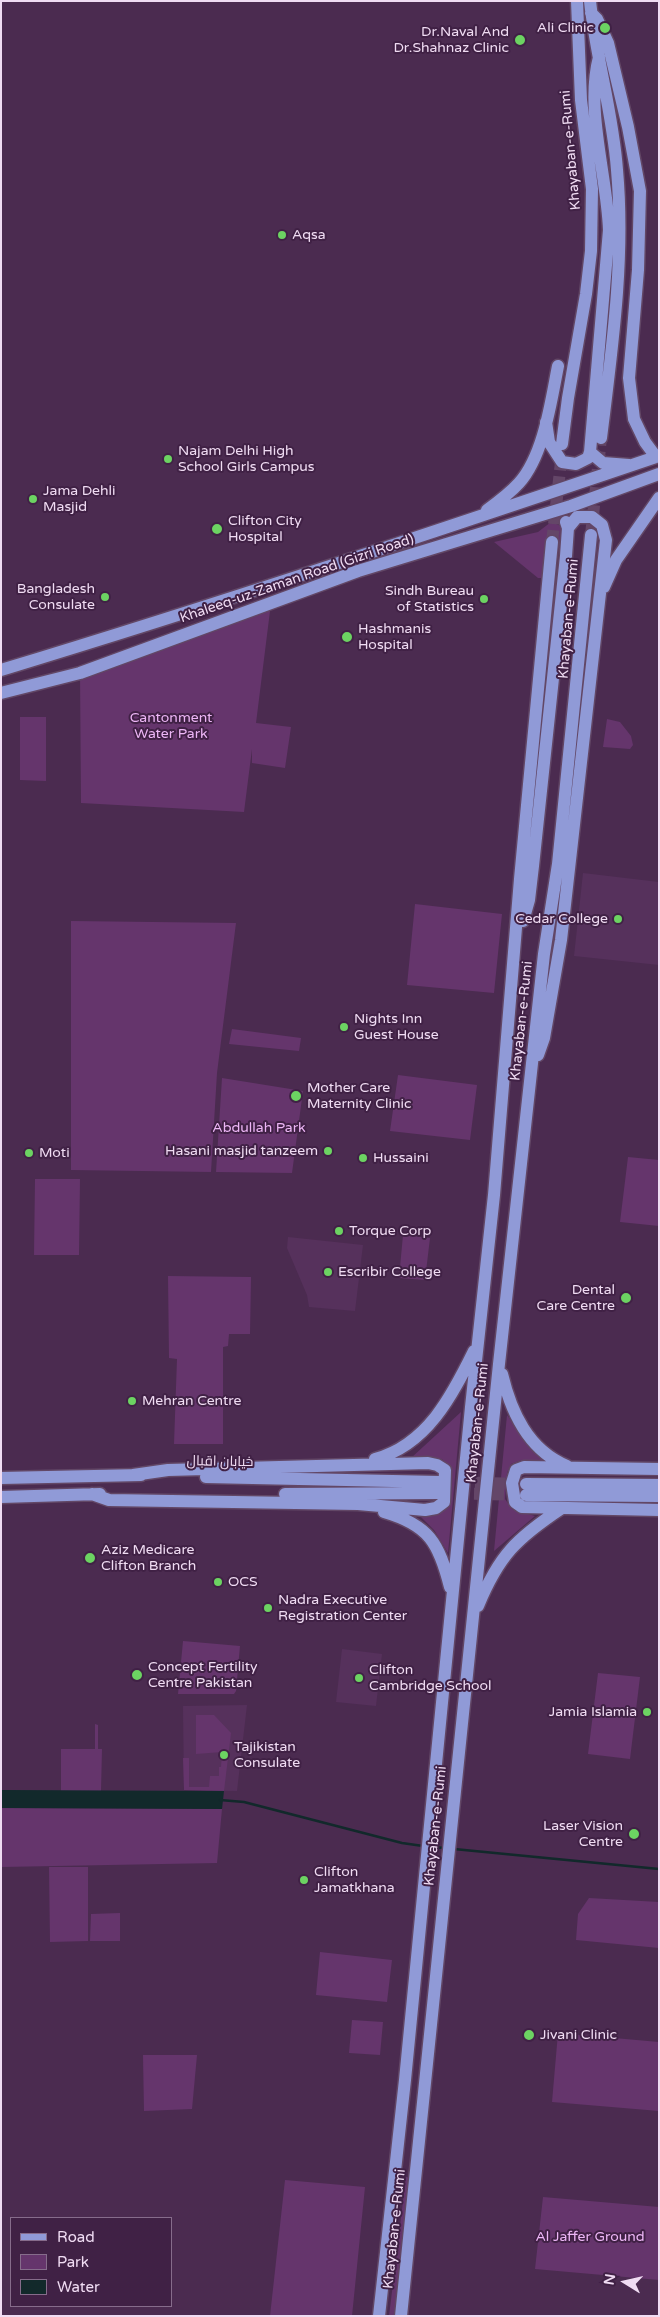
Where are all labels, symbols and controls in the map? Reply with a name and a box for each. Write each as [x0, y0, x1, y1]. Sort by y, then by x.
place label: Ali Clinic [537, 20, 594, 36]
marker: Ali Clinic [598, 21, 612, 35]
place label: Dr.Naval And Dr.Shahnaz Clinic [393, 24, 509, 56]
marker: Dr.Naval And Dr.Shahnaz Clinic [513, 33, 527, 47]
street label: Khayaban-e-Rumi [557, 89, 585, 211]
place label: Aqsa [292, 227, 326, 243]
marker: Aqsa [276, 229, 288, 241]
place label: Najam Delhi High School Girls Campus [178, 443, 315, 476]
marker: Najam Delhi High School Girls Campus [162, 453, 174, 465]
place label: Jama Dehli Masjid [43, 483, 115, 516]
marker: Jama Dehli Masjid [27, 493, 39, 505]
place label: Clifton City Hospital [228, 513, 302, 546]
marker: Clifton City Hospital [210, 522, 224, 536]
street label: Khaleeq-uz-Zaman Road (Gizri Road) [178, 531, 416, 627]
street label: Khayaban-e-Rumi [555, 558, 583, 680]
place label: Bangladesh Consulate [17, 581, 95, 614]
place label: Sindh Bureau of Statistics [385, 583, 474, 616]
marker: Bangladesh Consulate [99, 591, 111, 603]
marker: Sindh Bureau of Statistics [478, 593, 490, 605]
place label: Hashmanis Hospital [358, 621, 431, 654]
marker: Hashmanis Hospital [340, 630, 354, 644]
park label: Cantonment Water Park [130, 710, 212, 742]
place label: Cedar College [515, 911, 608, 927]
marker: Cedar College [612, 913, 624, 925]
street label: Khayaban-e-Rumi [507, 960, 537, 1082]
place label: Nights Inn Guest House [354, 1011, 439, 1044]
marker: Nights Inn Guest House [338, 1021, 350, 1033]
place label: Mother Care Maternity Clinic [307, 1080, 411, 1112]
marker: Mother Care Maternity Clinic [289, 1089, 303, 1103]
park label: Abdullah Park [212, 1120, 306, 1136]
place label: Hasani masjid tanzeem [165, 1143, 318, 1159]
place label: Moti [39, 1145, 70, 1161]
marker: Hasani masjid tanzeem [322, 1145, 334, 1157]
marker: Moti [23, 1147, 35, 1159]
place label: Hussaini [373, 1150, 429, 1166]
marker: Hussaini [357, 1152, 369, 1164]
place label: Torque Corp [349, 1223, 431, 1239]
marker: Torque Corp [333, 1225, 345, 1237]
place label: Escribir College [338, 1264, 441, 1280]
marker: Escribir College [322, 1266, 334, 1278]
place label: Dental Care Centre [536, 1282, 615, 1314]
marker: Dental Care Centre [619, 1291, 633, 1305]
street label: Khayaban-e-Rumi [463, 1362, 493, 1484]
place label: Mehran Centre [142, 1393, 241, 1409]
marker: Mehran Centre [126, 1395, 138, 1407]
street label: خیابان اقبال [187, 1453, 253, 1471]
place label: Aziz Medicare Clifton Branch [101, 1542, 196, 1574]
marker: Aziz Medicare Clifton Branch [83, 1551, 97, 1565]
place label: OCS [228, 1574, 258, 1590]
marker: OCS [212, 1576, 224, 1588]
place label: Nadra Executive Registration Center [278, 1592, 407, 1624]
marker: Nadra Executive Registration Center [262, 1602, 274, 1614]
place label: Concept Fertility Centre Pakistan [148, 1659, 257, 1691]
place label: Clifton Cambridge School [369, 1662, 491, 1694]
marker: Concept Fertility Centre Pakistan [130, 1668, 144, 1682]
marker: Clifton Cambridge School [353, 1672, 365, 1684]
place label: Jamia Islamia [549, 1704, 637, 1720]
marker: Jamia Islamia [641, 1706, 653, 1718]
place label: Tajikistan Consulate [234, 1739, 300, 1771]
marker: Tajikistan Consulate [218, 1749, 230, 1761]
street label: Khayaban-e-Rumi [421, 1765, 451, 1887]
place label: Laser Vision Centre [543, 1818, 623, 1850]
marker: Laser Vision Centre [627, 1827, 641, 1841]
place label: Clifton Jamatkhana [314, 1864, 395, 1896]
marker: Clifton Jamatkhana [298, 1874, 310, 1886]
place label: Jivani Clinic [540, 2027, 617, 2043]
marker: Jivani Clinic [522, 2028, 536, 2042]
street label: Khayaban-e-Rumi [380, 2168, 410, 2290]
legend [10, 2217, 172, 2307]
text: Road [57, 2228, 95, 2246]
park label: Al Jaffer Ground [535, 2229, 645, 2245]
text: Park [57, 2253, 89, 2271]
north arrow [600, 2257, 650, 2307]
text: N [600, 2272, 619, 2286]
text: Water [57, 2278, 100, 2296]

